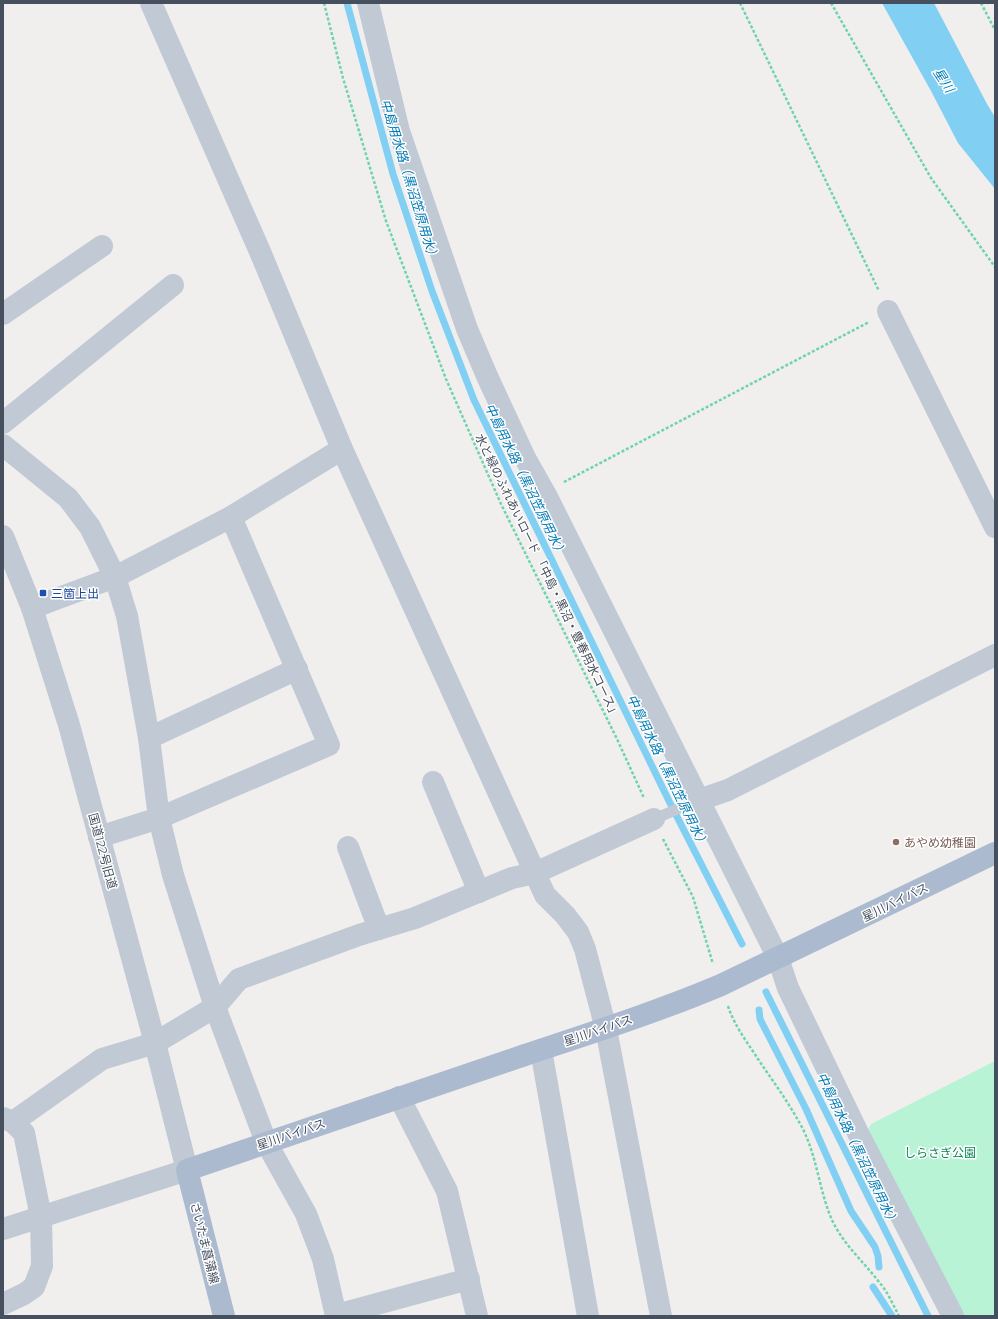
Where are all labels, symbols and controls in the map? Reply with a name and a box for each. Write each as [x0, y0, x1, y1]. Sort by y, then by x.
water label: 星川 [930, 65, 959, 97]
water label: 中島用水路（黒沼笠原用水） [378, 97, 442, 263]
water label: 中島用水路（黒沼笠原用水） [482, 401, 570, 559]
street label: 水と緑のふれあいロード 「中島・黒沼・豊春用水コース」 [472, 431, 624, 721]
place label: 三箇上出 [51, 586, 99, 601]
marker: 三箇上出 [38, 588, 48, 598]
water label: 中島用水路（黒沼笠原用水） [624, 692, 712, 850]
street label: 国道122号旧道 [86, 811, 120, 891]
place label: あやめ幼稚園 [904, 835, 976, 850]
marker: あやめ幼稚園 [891, 837, 901, 847]
street label: 星川バイパス [859, 880, 931, 924]
street label: 星川バイパス [562, 1011, 634, 1049]
water label: 中島用水路（黒沼笠原用水） [814, 1070, 902, 1228]
street label: 星川バイパス [255, 1115, 327, 1153]
park label: しらさぎ公園 [904, 1145, 976, 1160]
street label: さいたま菖蒲線 [188, 1201, 222, 1285]

